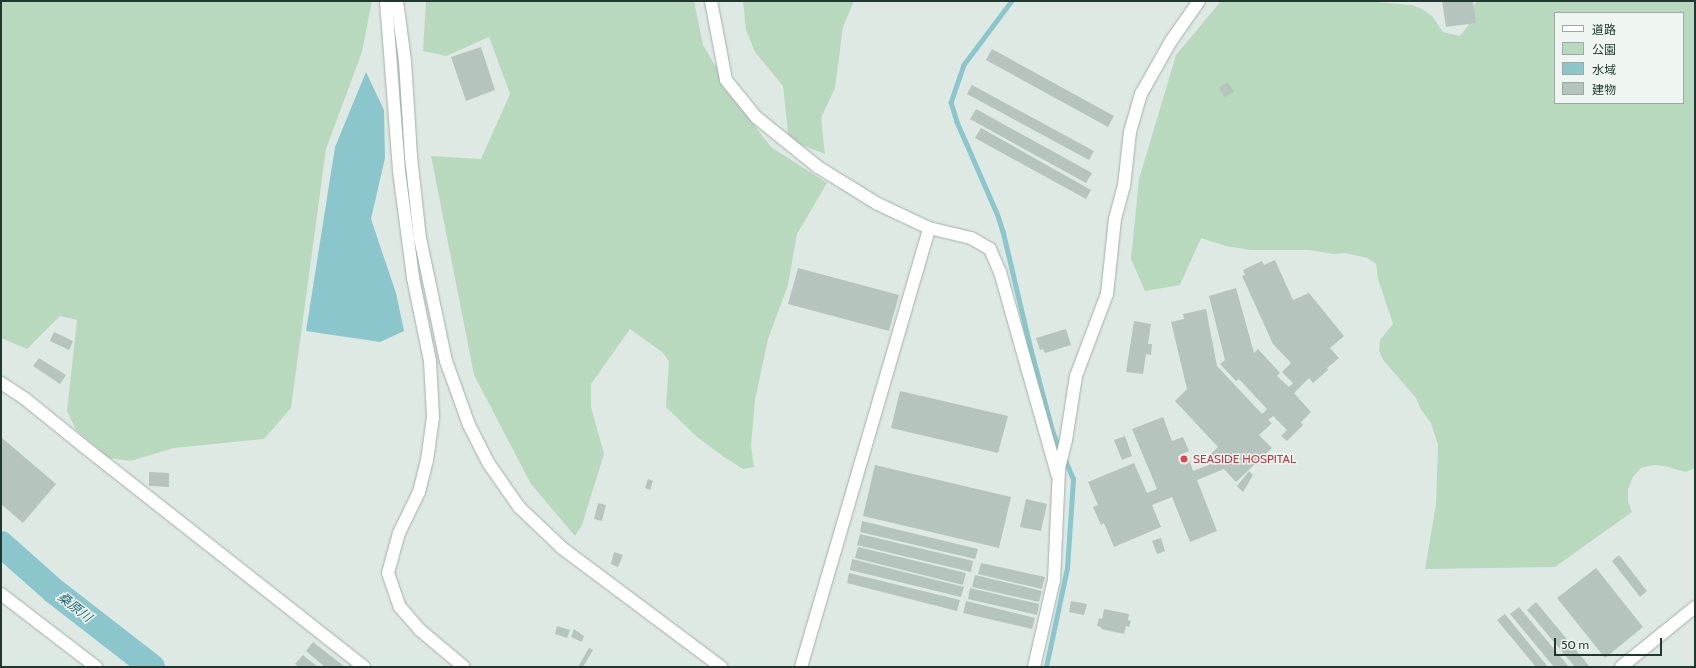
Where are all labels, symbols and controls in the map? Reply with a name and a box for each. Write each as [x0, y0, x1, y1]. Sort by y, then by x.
legend [1554, 12, 1684, 104]
text: 道路 [1592, 22, 1616, 37]
text: 公園 [1592, 42, 1616, 57]
text: 水域 [1592, 62, 1616, 77]
text: 建物 [1592, 82, 1616, 97]
place label: SEASIDE HOSPITAL [1193, 452, 1296, 466]
marker: SEASIDE HOSPITAL [1178, 453, 1190, 465]
water label: 桑原川 [55, 589, 95, 625]
scale bar [1556, 630, 1664, 656]
text: 50 m [1561, 637, 1589, 652]

